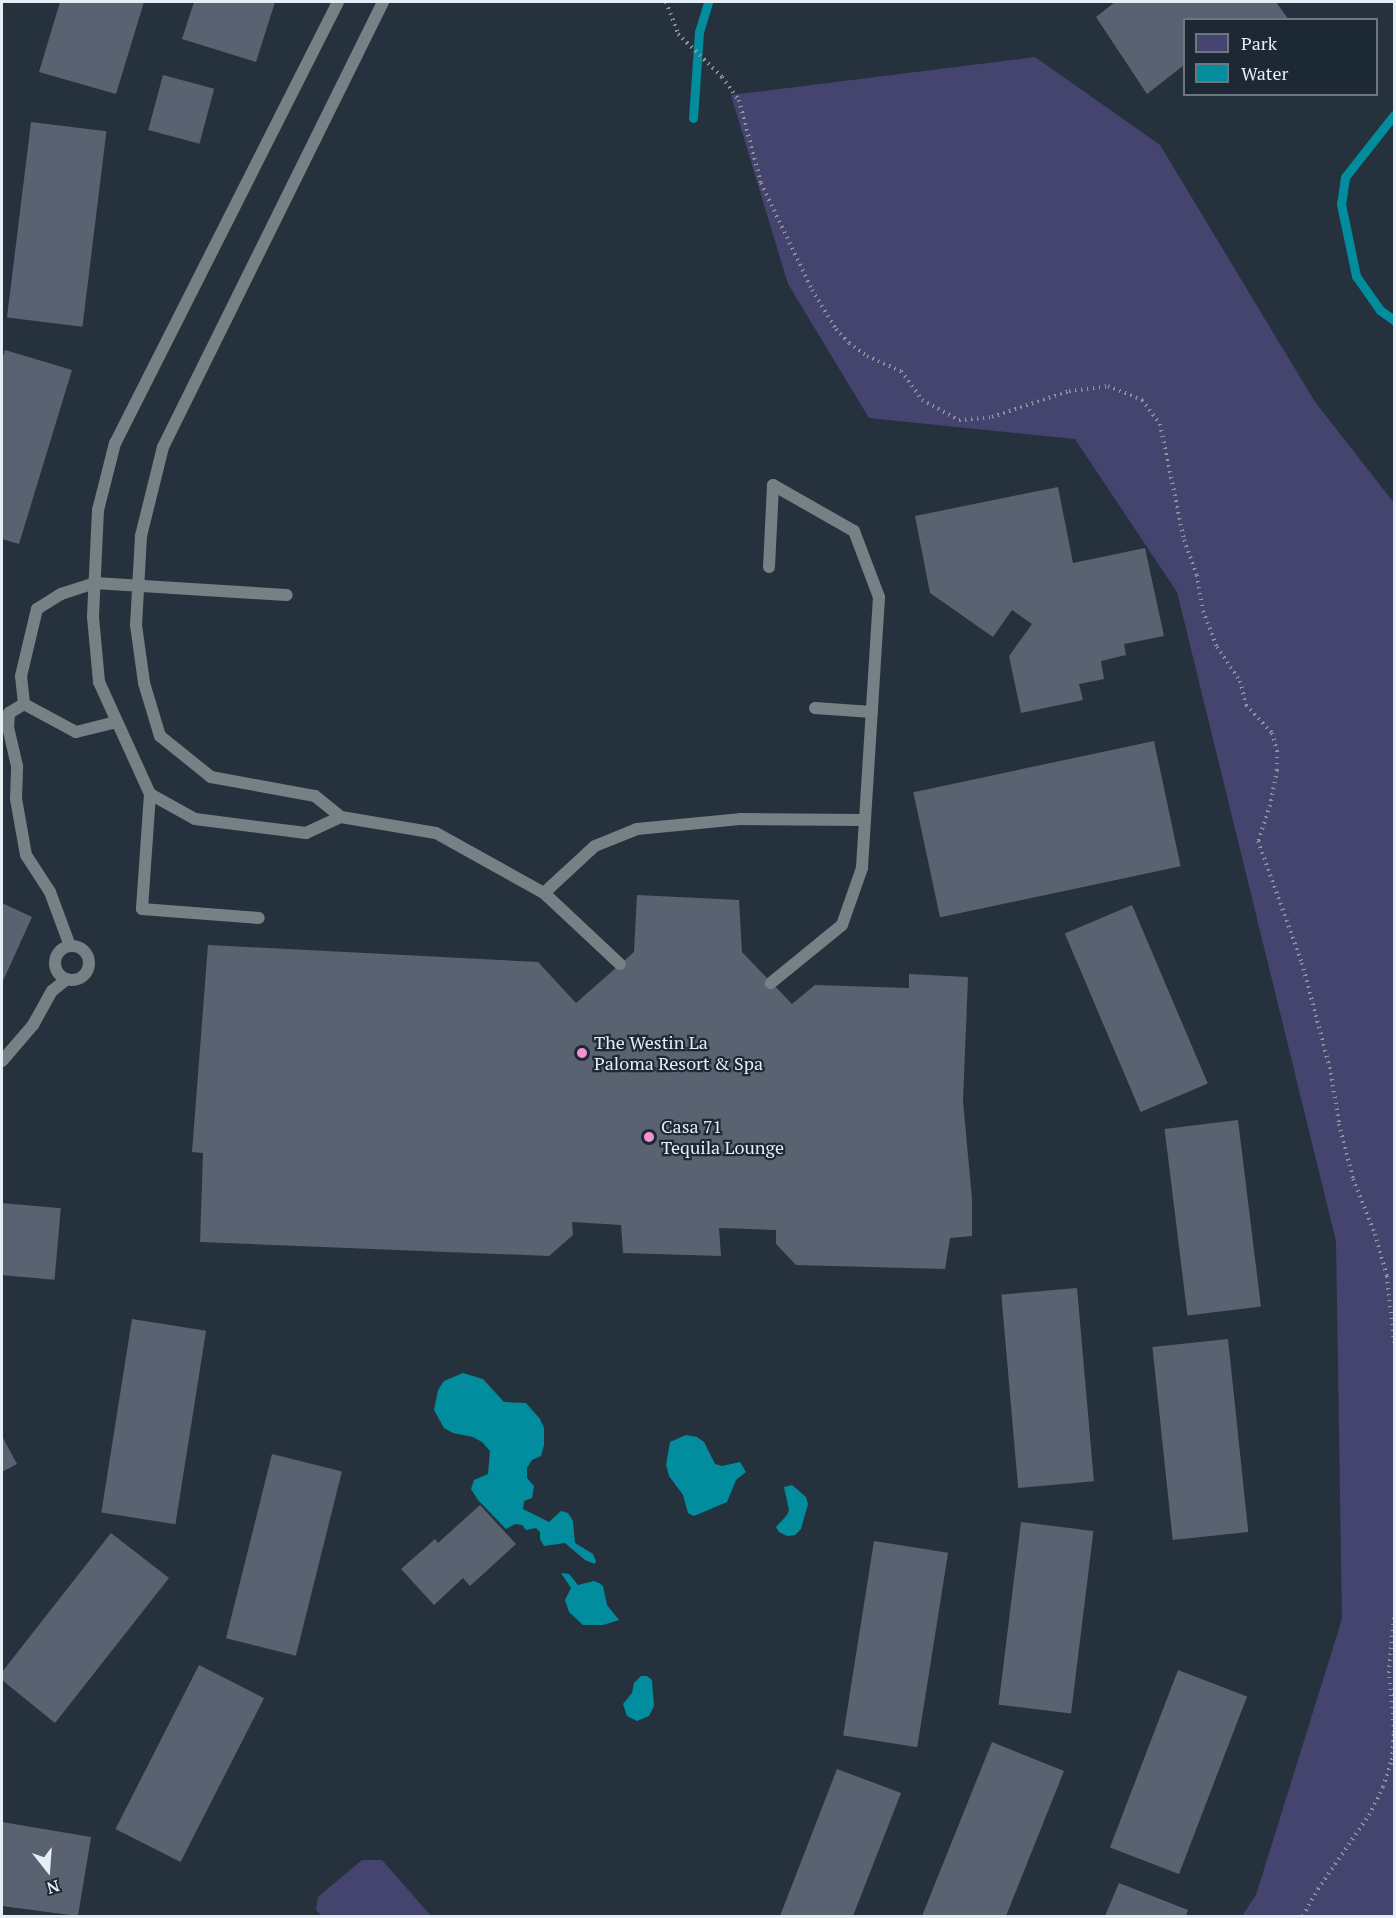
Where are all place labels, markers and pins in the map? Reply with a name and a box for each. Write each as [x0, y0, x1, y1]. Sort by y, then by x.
place label: The Westin La Paloma Resort & Spa [594, 1032, 763, 1074]
marker: The Westin La Paloma Resort & Spa [575, 1046, 589, 1060]
place label: Casa 71 Tequila Lounge [661, 1116, 784, 1158]
marker: Casa 71 Tequila Lounge [642, 1130, 656, 1144]

